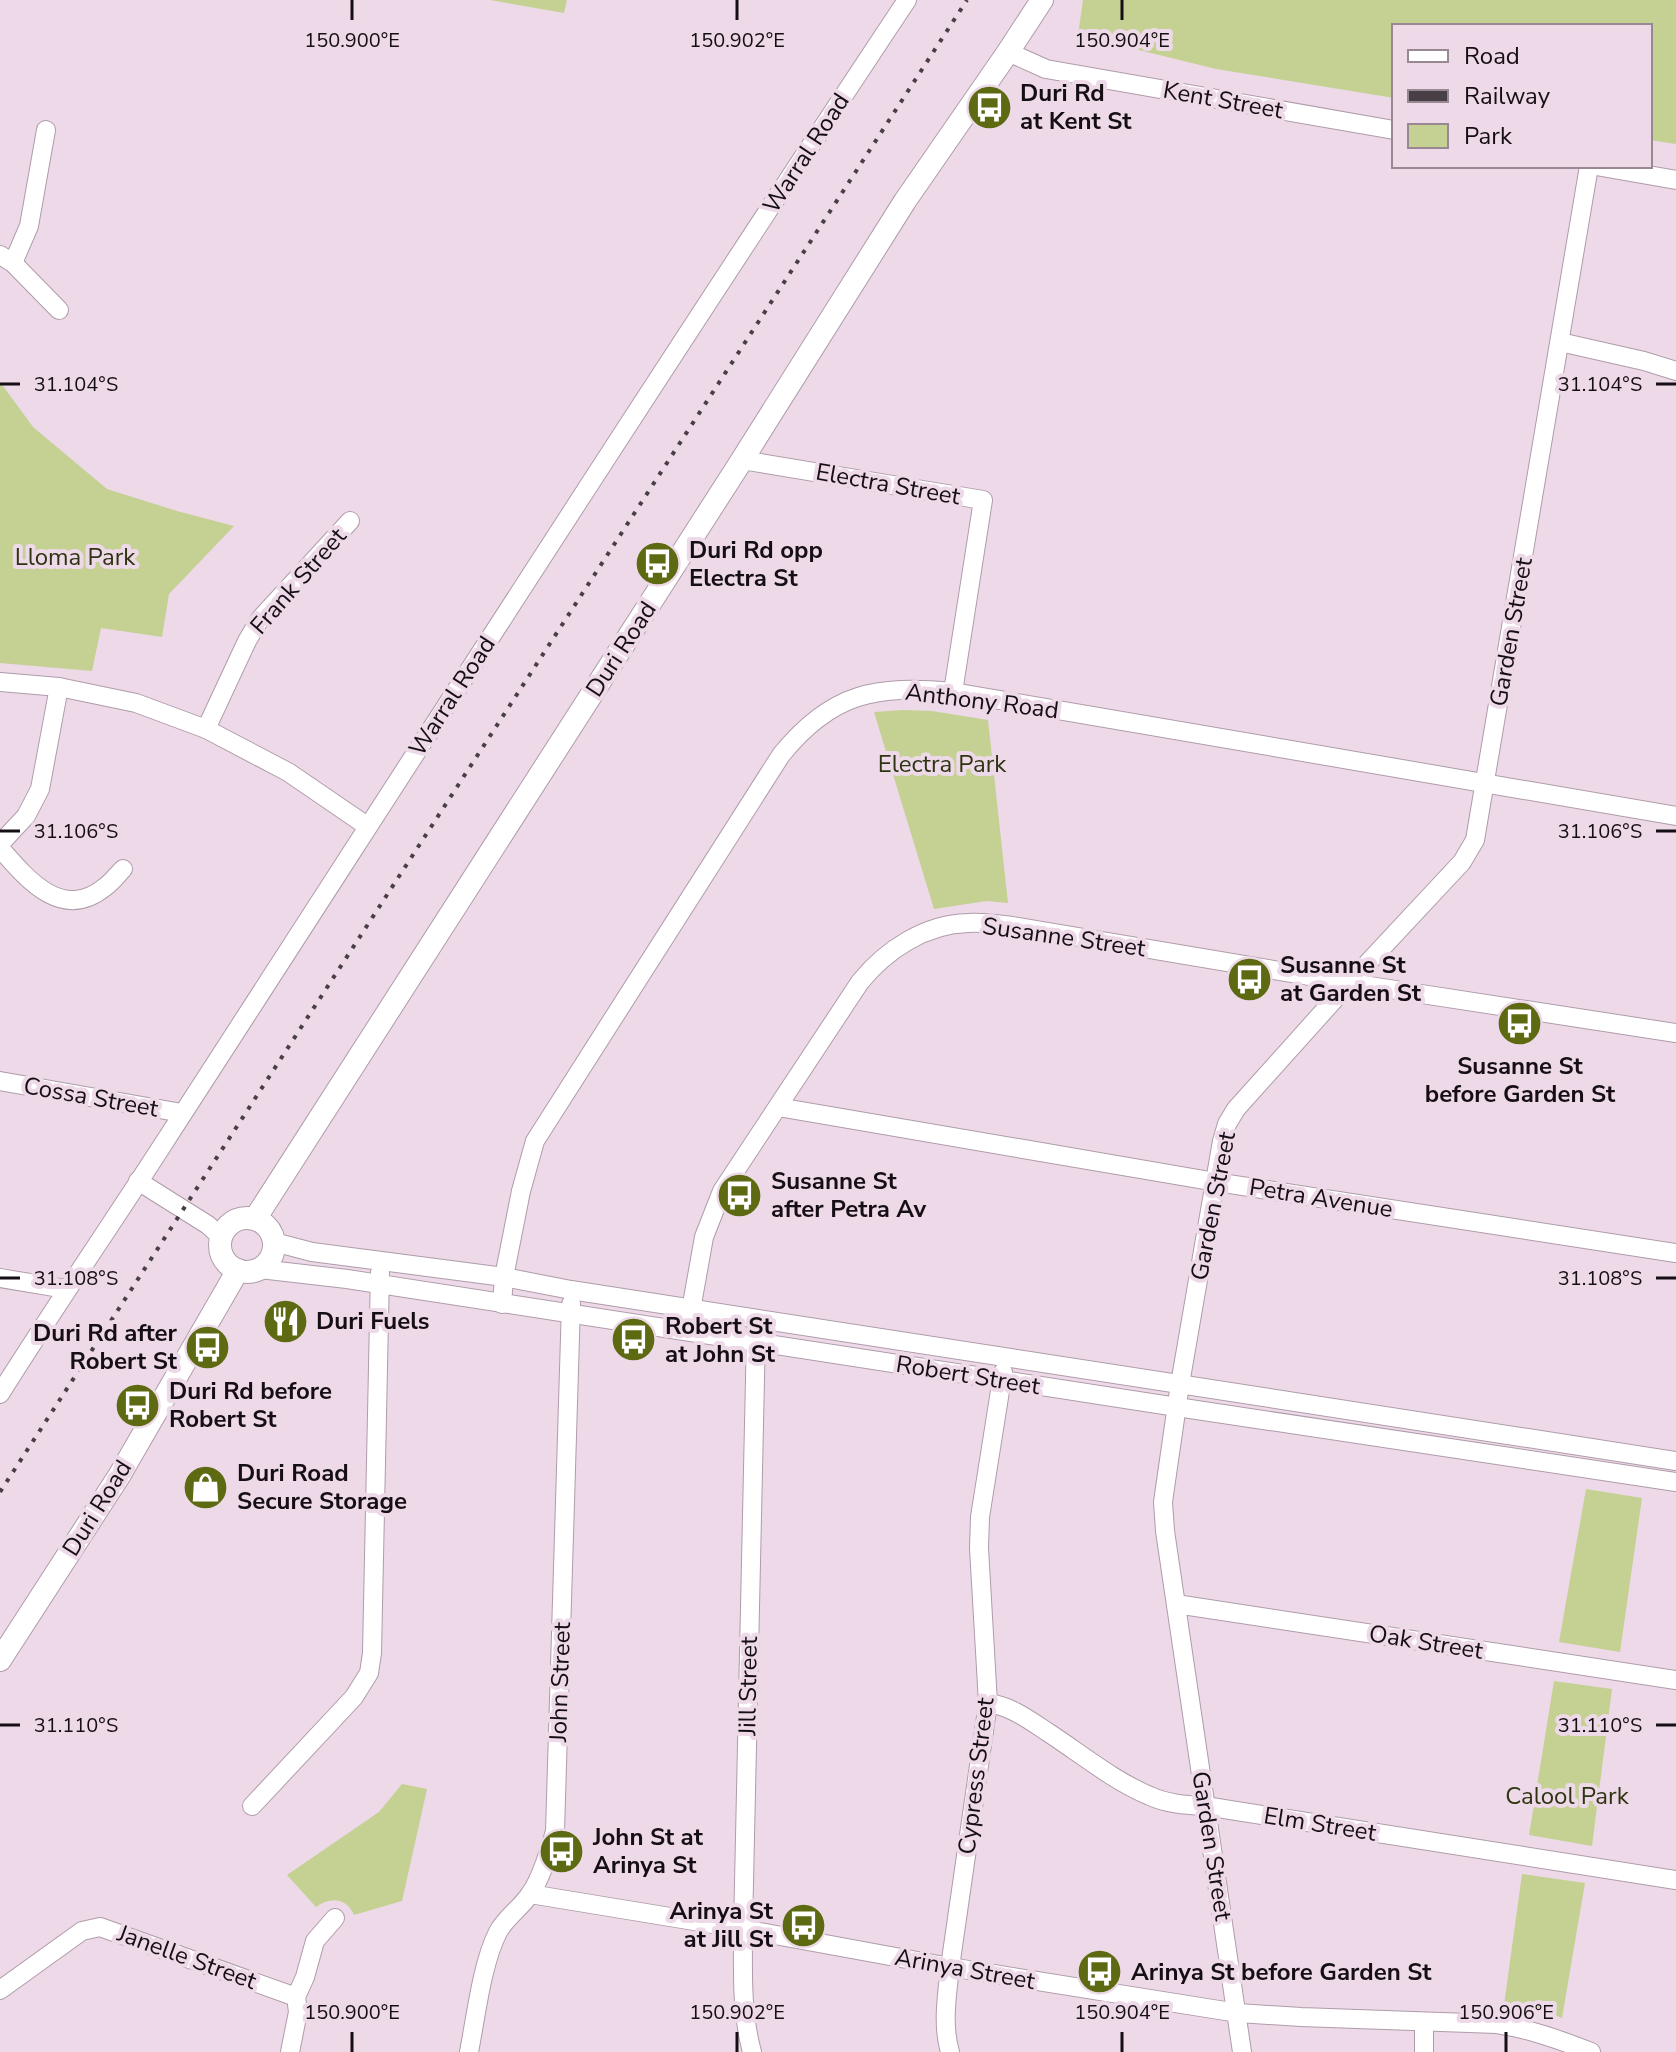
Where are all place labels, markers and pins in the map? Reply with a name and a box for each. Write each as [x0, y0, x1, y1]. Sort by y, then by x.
place label: Duri Rd at Kent St [1020, 77, 1132, 137]
bus stop icon: Duri Rd at Kent St [965, 83, 1013, 131]
place label: Duri Rd opp Electra St [689, 534, 823, 594]
bus stop icon: Duri Rd opp Electra St [634, 540, 682, 588]
place label: Susanne St at Garden St [1280, 949, 1422, 1009]
bus stop icon: Susanne St at Garden St [1225, 955, 1273, 1003]
bus stop icon: Susanne St before Garden St [1496, 1000, 1544, 1048]
place label: Susanne St before Garden St [1425, 1050, 1616, 1110]
place label: Susanne St after Petra Av [771, 1165, 926, 1225]
bus stop icon: Susanne St after Petra Av [716, 1171, 764, 1219]
restaurant icon: Duri Fuels [261, 1297, 309, 1345]
place label: Duri Fuels [316, 1305, 430, 1337]
place label: Robert St at John St [665, 1310, 776, 1370]
bus stop icon: Robert St at John St [610, 1316, 658, 1364]
place label: Duri Rd after Robert St [33, 1317, 178, 1377]
bus stop icon: Duri Rd after Robert St [184, 1323, 232, 1371]
place label: Duri Rd before Robert St [169, 1375, 332, 1435]
bus stop icon: Duri Rd before Robert St [114, 1381, 162, 1429]
place label: Duri Road Secure Storage [237, 1457, 407, 1517]
shop icon: Duri Road Secure Storage [182, 1463, 230, 1511]
place label: John St at Arinya St [592, 1821, 704, 1881]
bus stop icon: John St at Arinya St [538, 1827, 586, 1875]
place label: Arinya St at Jill St [669, 1895, 774, 1955]
bus stop icon: Arinya St at Jill St [780, 1901, 828, 1949]
bus stop icon: Arinya St before Garden St [1076, 1948, 1124, 1996]
place label: Arinya St before Garden St [1131, 1956, 1432, 1988]

